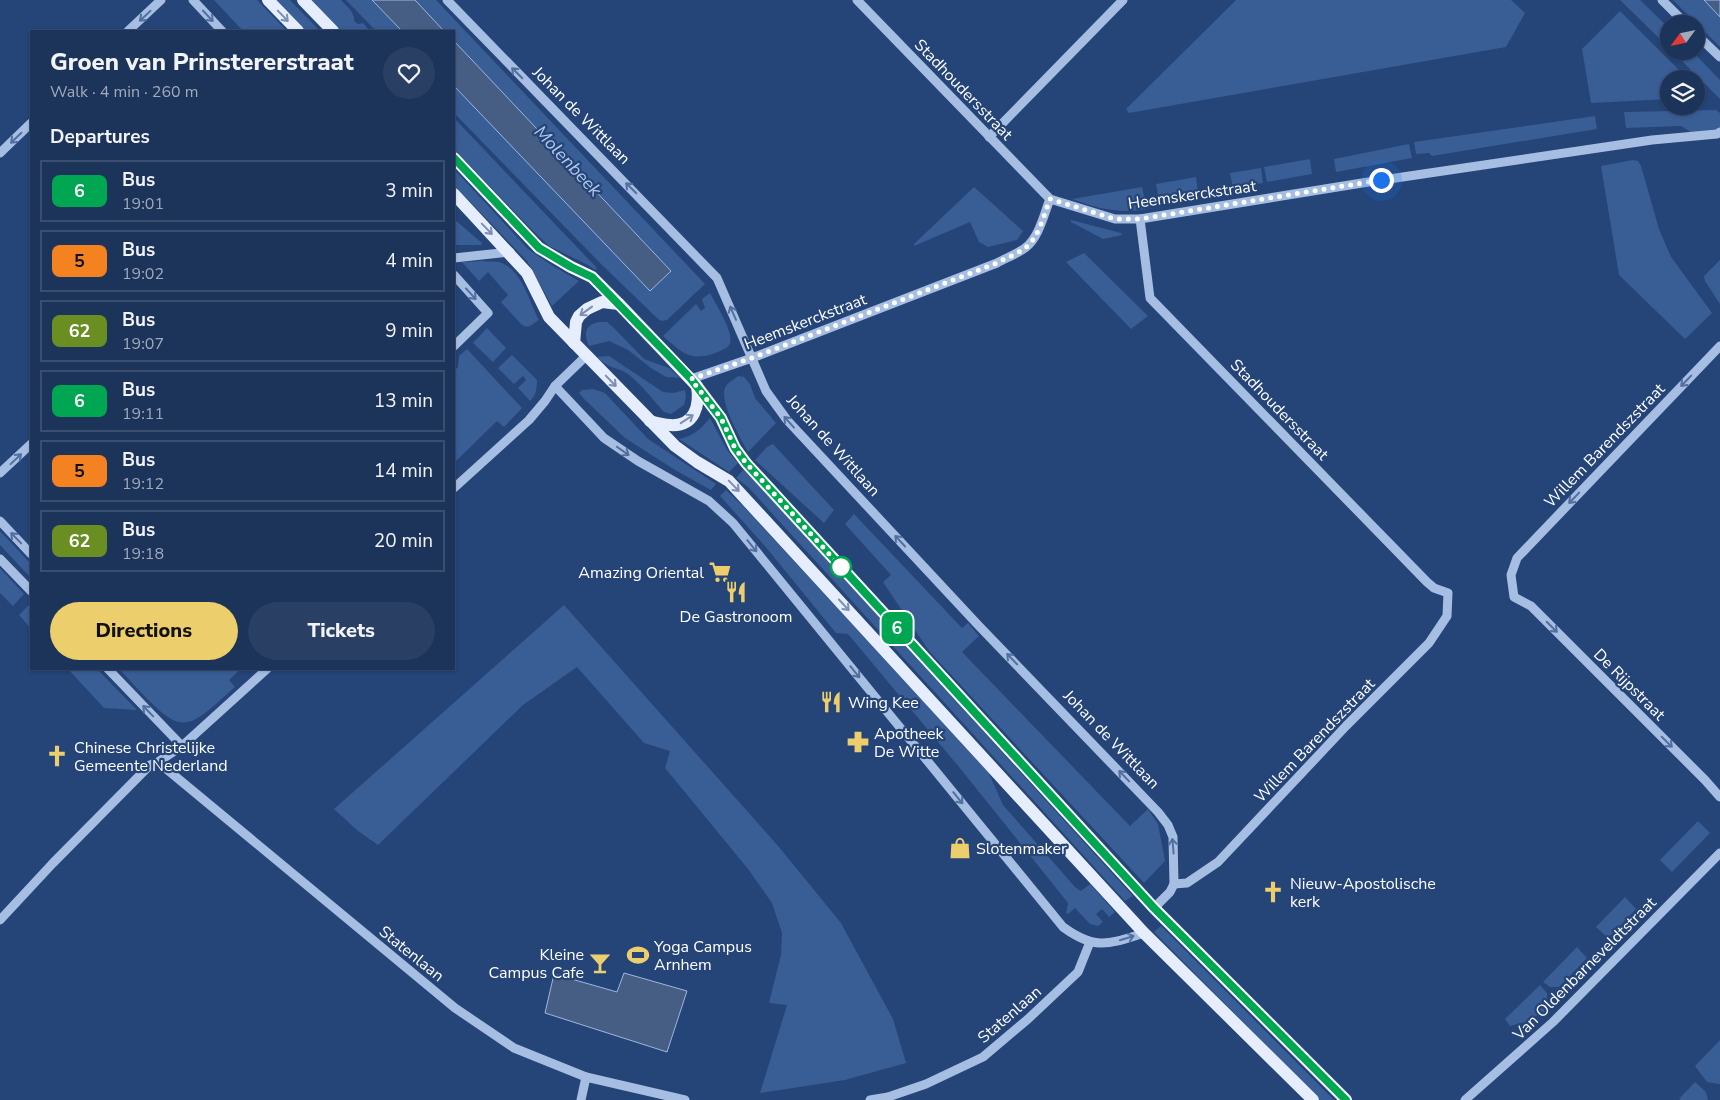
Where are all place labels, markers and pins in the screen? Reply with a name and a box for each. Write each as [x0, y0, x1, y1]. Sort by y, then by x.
unlabelled marker [830, 556, 852, 578]
supermarket icon: Amazing Oriental [707, 559, 733, 585]
place label: Amazing Oriental [578, 562, 704, 584]
restaurant icon: De Gastronoom [723, 579, 749, 605]
place label: De Gastronoom [680, 606, 792, 628]
restaurant icon: Wing Kee [818, 689, 844, 715]
place label: Wing Kee [848, 692, 919, 714]
place label: Apotheek De Witte [874, 723, 945, 763]
pharmacy icon: Apotheek De Witte [845, 729, 871, 755]
place label: Chinese Christelijke Gemeente Nederland [74, 737, 228, 777]
church icon: Chinese Christelijke Gemeente Nederland [44, 743, 70, 769]
shop icon: Slotenmaker [947, 835, 973, 861]
place label: Slotenmaker [976, 838, 1067, 860]
place label: Nieuw-Apostolische kerk [1290, 873, 1436, 913]
church icon: Nieuw-Apostolische kerk [1260, 879, 1286, 905]
place label: Yoga Campus Arnhem [653, 936, 752, 976]
sports icon: Yoga Campus Arnhem [625, 942, 651, 968]
place label: Kleine Campus Cafe [489, 944, 584, 984]
bar icon: Kleine Campus Cafe [587, 950, 613, 976]

